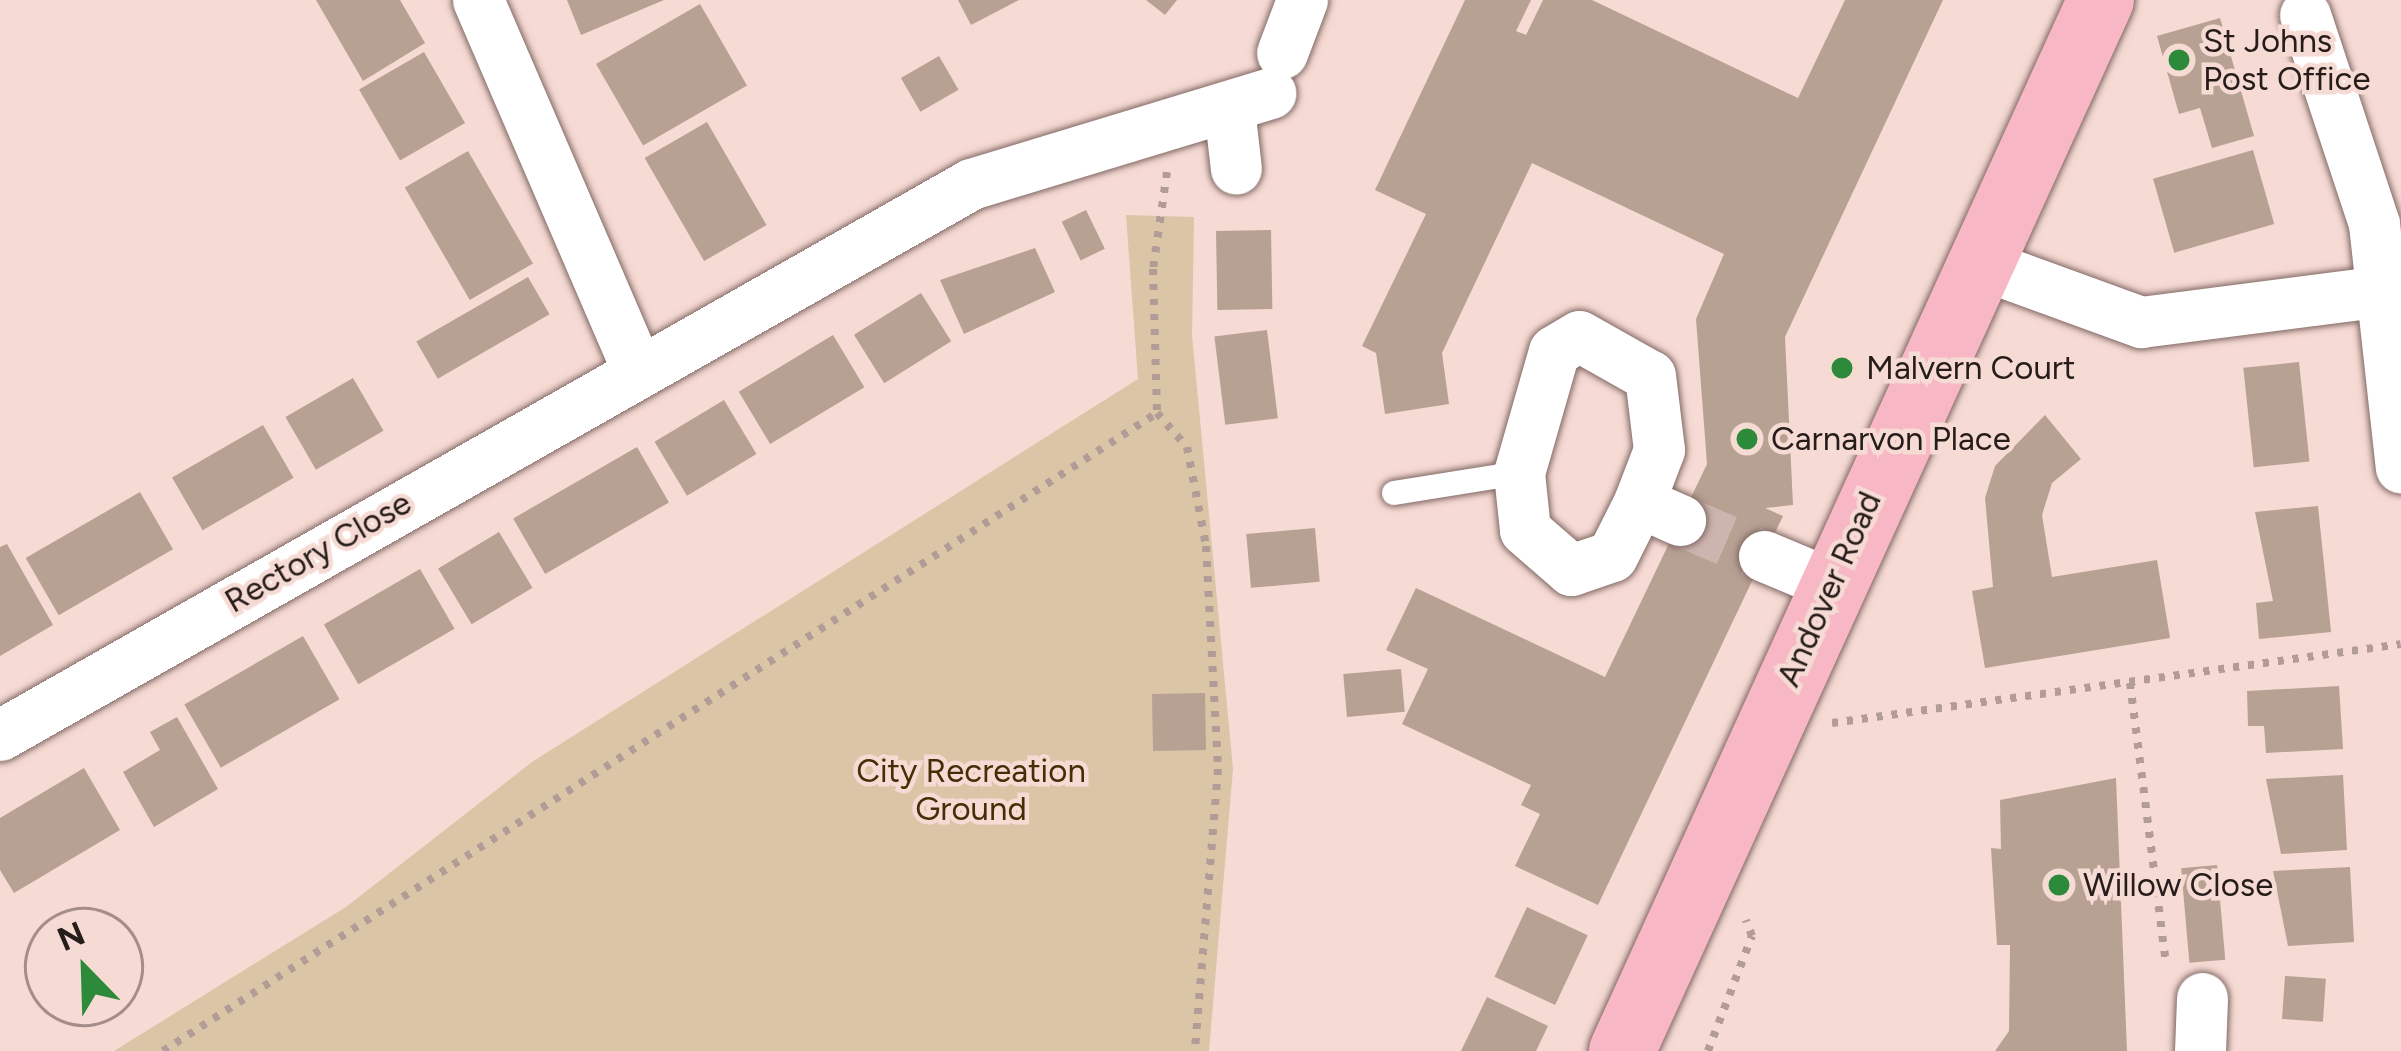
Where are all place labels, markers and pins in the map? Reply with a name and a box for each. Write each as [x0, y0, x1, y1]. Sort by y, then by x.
place label: St Johns Post Office [2203, 21, 2370, 99]
marker: St Johns Post Office [2166, 47, 2192, 73]
place label: Malvern Court [1866, 348, 2075, 388]
marker: Malvern Court [1829, 355, 1855, 381]
place label: Carnarvon Place [1771, 419, 2011, 459]
marker: Carnarvon Place [1734, 426, 1760, 452]
place label: Willow Close [2083, 865, 2273, 905]
marker: Willow Close [2046, 872, 2072, 898]

